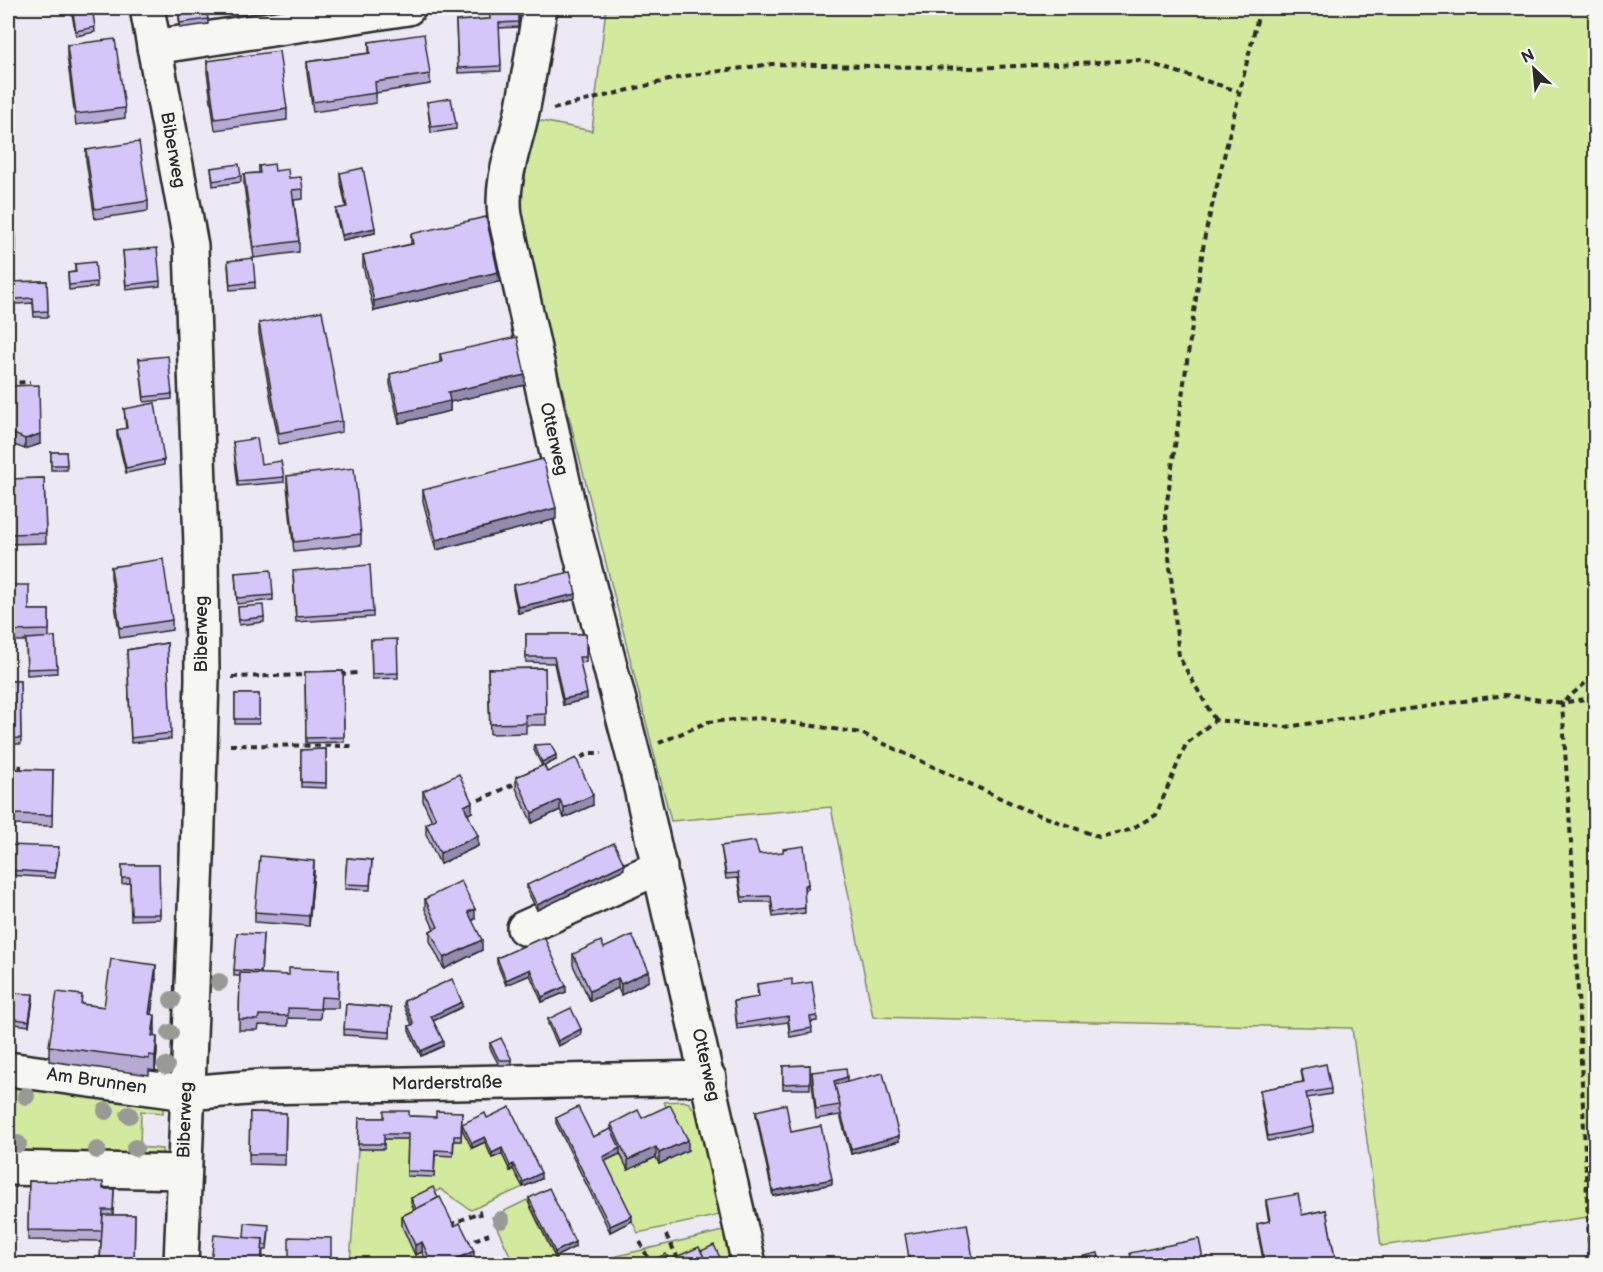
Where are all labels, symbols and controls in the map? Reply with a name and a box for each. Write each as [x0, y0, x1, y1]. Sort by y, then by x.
north arrow [1504, 39, 1564, 99]
text: N [1519, 46, 1538, 68]
street label: Biberweg [156, 110, 190, 190]
street label: Otterweg [535, 400, 573, 478]
street label: Biberweg [191, 596, 212, 672]
street label: Otterweg [687, 1026, 725, 1104]
street label: Am Brunnen [46, 1064, 148, 1098]
street label: Marderstraße [391, 1072, 503, 1094]
street label: Biberweg [173, 1081, 197, 1159]

